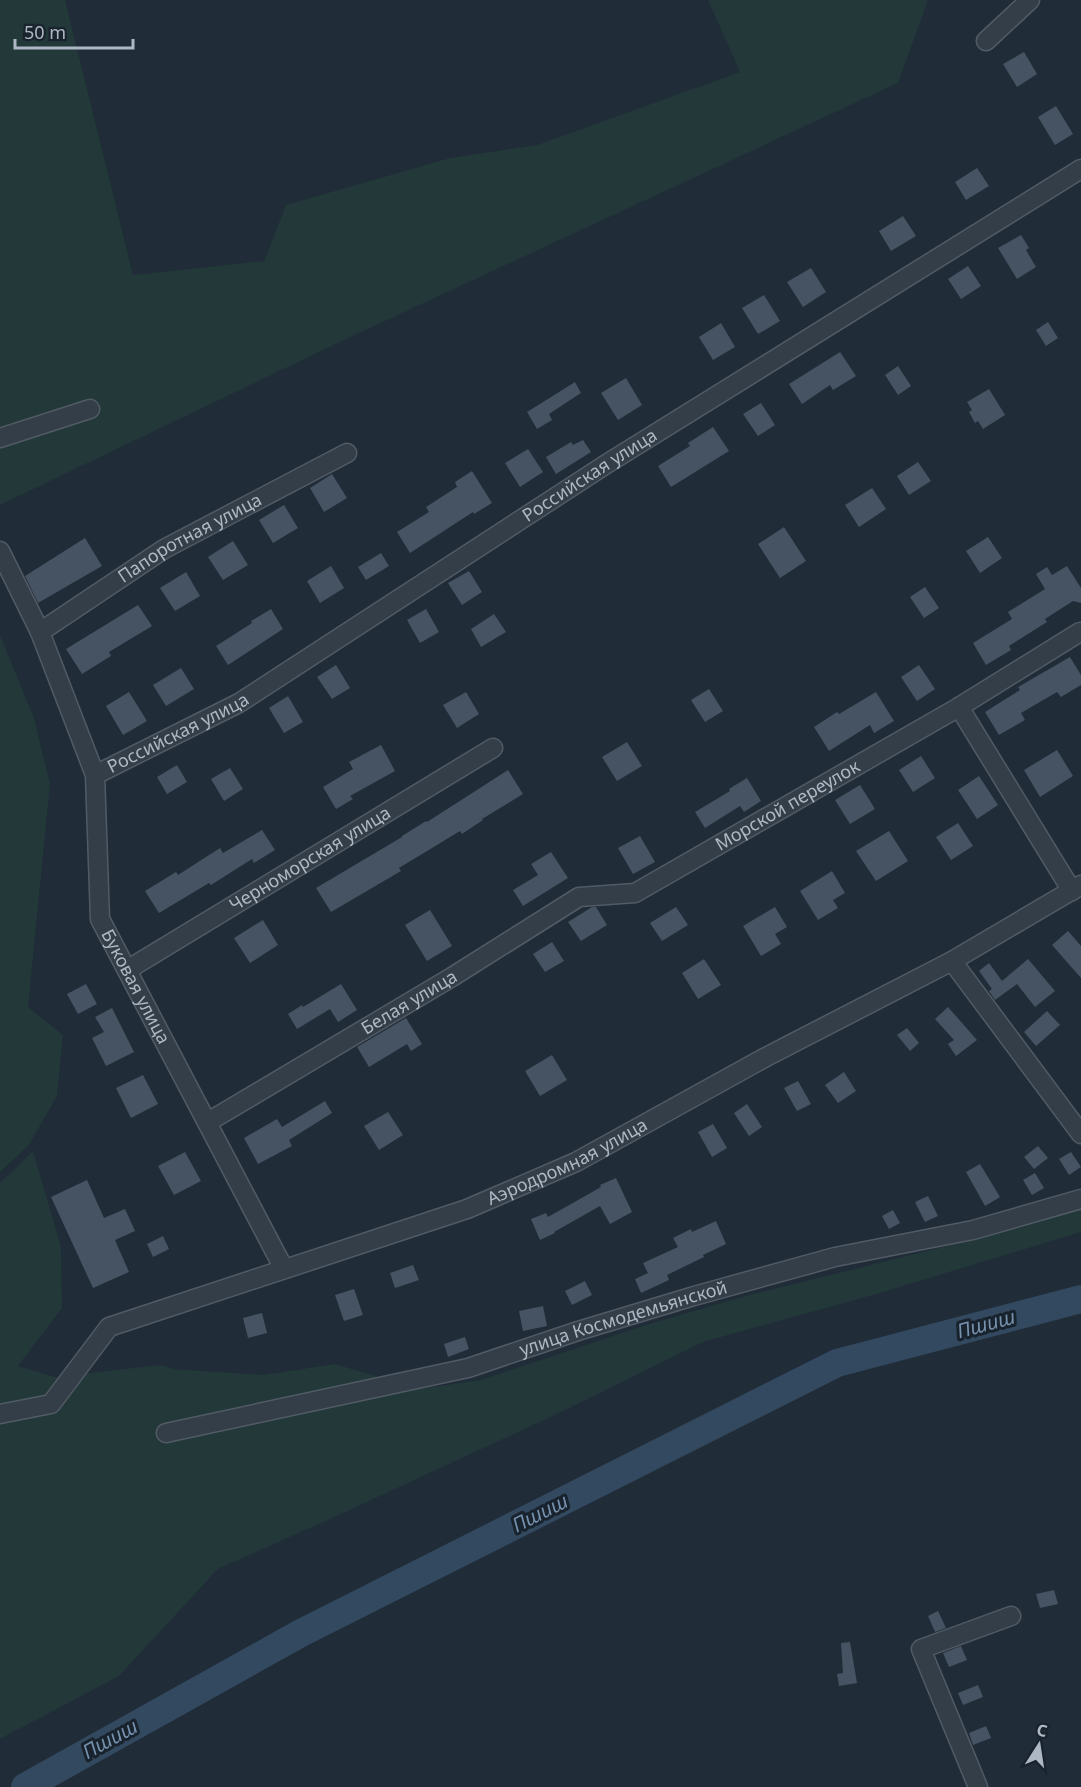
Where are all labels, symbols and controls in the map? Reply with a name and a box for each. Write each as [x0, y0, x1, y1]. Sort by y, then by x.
scale bar [15, 12, 134, 50]
text: 50 m [24, 20, 66, 44]
street label: Российская улица [517, 423, 661, 527]
street label: Папоротная улица [113, 487, 265, 588]
street label: Российская улица [103, 687, 253, 778]
street label: Морской переулок [710, 753, 864, 856]
street label: Черноморская улица [224, 800, 395, 916]
street label: Буковая улица [96, 925, 176, 1048]
street label: Белая улица [356, 964, 461, 1039]
street label: Аэродромная улица [483, 1112, 651, 1210]
street label: улица Космодемьянской [516, 1274, 730, 1361]
water label: Пшиш [954, 1303, 1018, 1344]
water label: Пшиш [507, 1487, 572, 1538]
water label: Пшиш [77, 1712, 142, 1765]
north arrow [1009, 1715, 1069, 1775]
text: С [1035, 1718, 1049, 1742]

